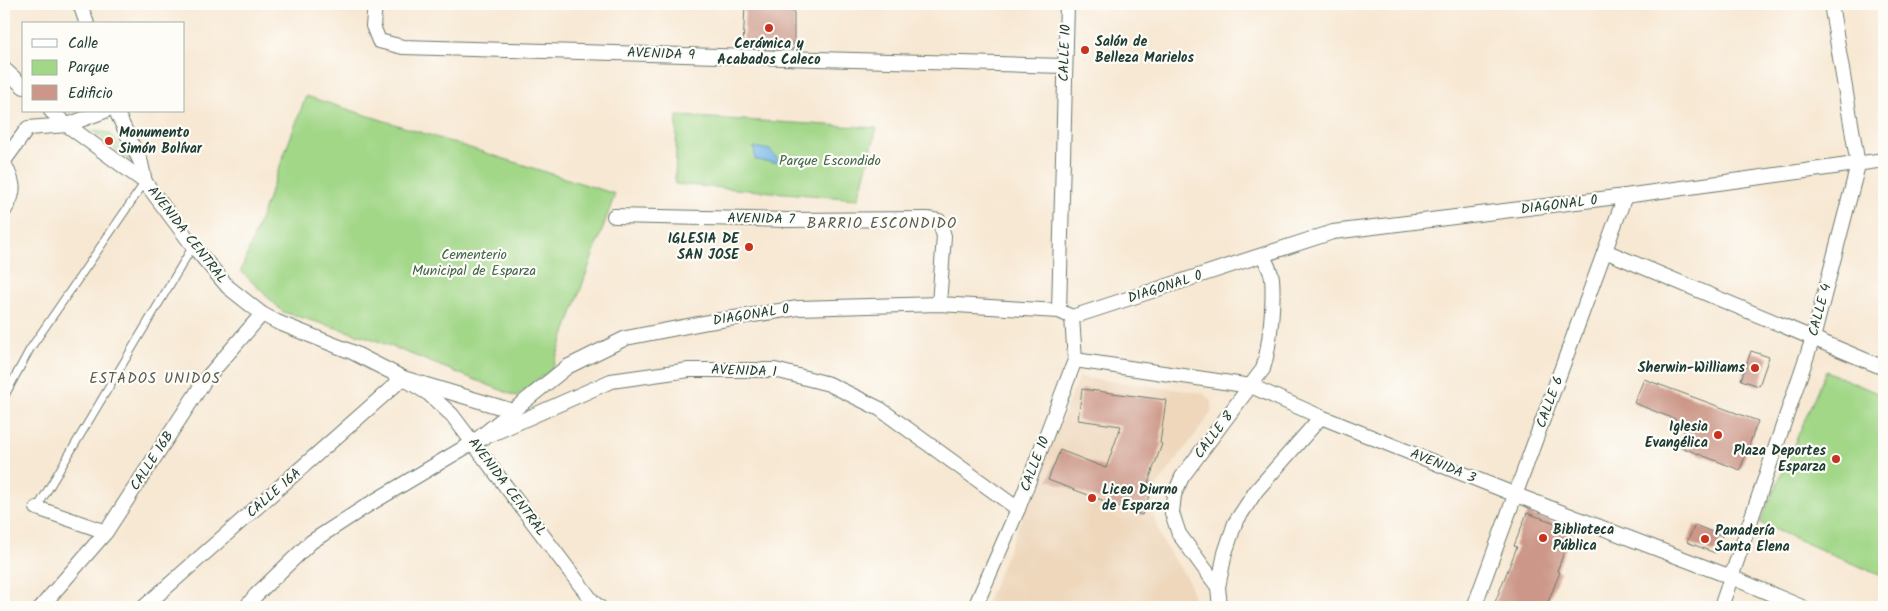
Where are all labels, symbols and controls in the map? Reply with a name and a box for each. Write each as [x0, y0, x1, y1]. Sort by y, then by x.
legend [22, 22, 185, 112]
marker: Cerámica y Acabados Caleco [763, 22, 775, 34]
street label: CALLE 10 [1053, 24, 1077, 82]
place label: Salón de Belleza Marielos [1095, 31, 1194, 69]
text: Calle [68, 32, 98, 56]
place label: Cerámica y Acabados Caleco [717, 33, 821, 71]
street label: AVENIDA 9 [627, 42, 696, 66]
marker: Salón de Belleza Marielos [1079, 44, 1091, 56]
text: Parque [68, 56, 109, 80]
text: Edificio [68, 82, 113, 106]
place label: Monumento Simón Bolívar [119, 122, 203, 160]
marker: Monumento Simón Bolívar [103, 135, 115, 147]
park label: Parque Escondido [779, 150, 881, 172]
street label: AVENIDA CENTRAL [142, 181, 232, 289]
street label: DIAGONAL 0 [1519, 189, 1599, 221]
street label: AVENIDA 7 [727, 207, 796, 231]
district label: BARRIO ESCONDIDO [807, 212, 957, 236]
place label: IGLESIA DE SAN JOSE [668, 228, 740, 266]
marker: IGLESIA DE SAN JOSE [743, 241, 755, 253]
park label: Cementerio Municipal de Esparza [412, 244, 536, 282]
street label: DIAGONAL 0 [1125, 265, 1205, 309]
street label: CALLE 4 [1802, 281, 1838, 339]
street label: DIAGONAL 0 [711, 298, 791, 332]
place label: Sherwin-Williams [1638, 357, 1745, 379]
street label: AVENIDA 1 [711, 359, 777, 383]
marker: Sherwin-Williams [1749, 362, 1761, 374]
district label: ESTADOS UNIDOS [89, 367, 221, 391]
street label: CALLE 6 [1530, 373, 1570, 431]
street label: CALLE 8 [1189, 406, 1240, 463]
place label: Iglesia Evangélica [1645, 416, 1708, 454]
street label: CALLE 16B [125, 427, 180, 495]
marker: Iglesia Evangélica [1712, 429, 1724, 441]
street label: AVENIDA CENTRAL [462, 433, 552, 541]
street label: CALLE 10 [1014, 433, 1056, 495]
place label: Plaza Deportes Esparza [1733, 440, 1826, 478]
street label: AVENIDA 3 [1407, 443, 1479, 489]
marker: Plaza Deportes Esparza [1830, 453, 1842, 465]
street label: CALLE 16A [242, 463, 306, 523]
place label: Liceo Diurno de Esparza [1102, 479, 1178, 517]
marker: Liceo Diurno de Esparza [1086, 492, 1098, 504]
place label: Biblioteca Pública [1553, 519, 1614, 557]
place label: Panadería Santa Elena [1715, 520, 1790, 558]
marker: Biblioteca Pública [1537, 532, 1549, 544]
marker: Panadería Santa Elena [1699, 533, 1711, 545]

